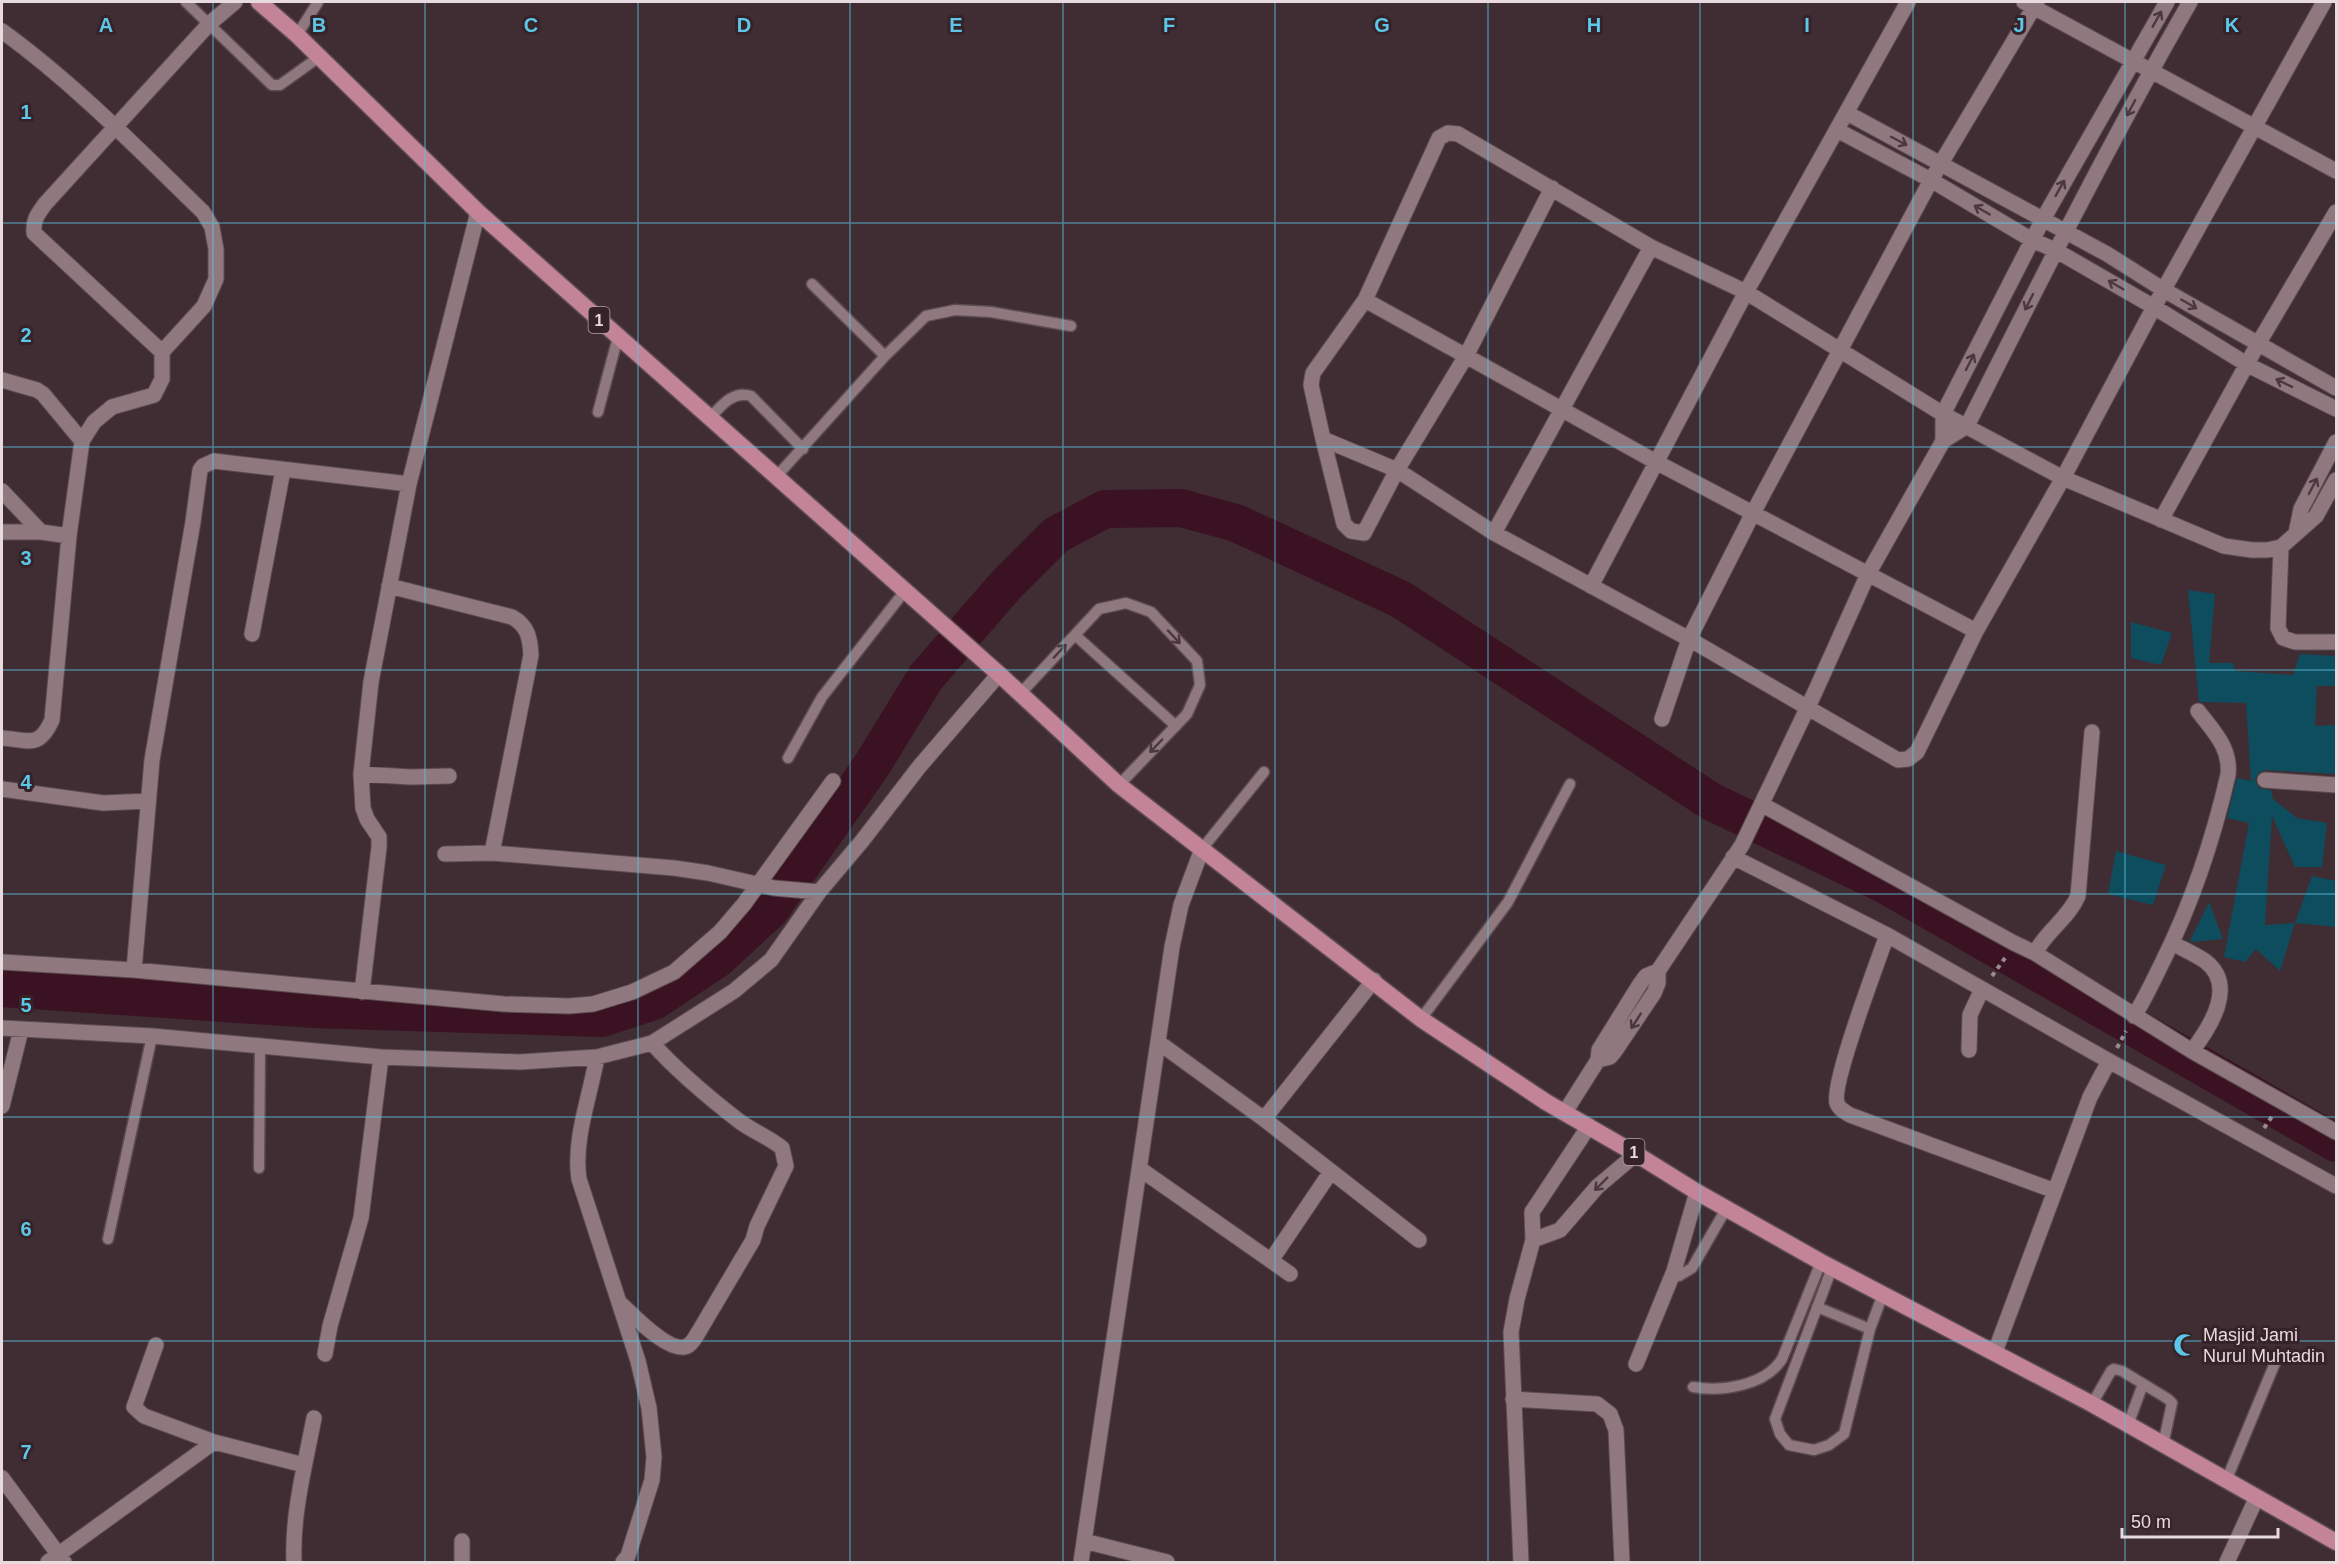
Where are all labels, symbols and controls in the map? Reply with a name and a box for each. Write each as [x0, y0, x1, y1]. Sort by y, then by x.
one-way arrow [2151, 11, 2163, 28]
text: A [99, 14, 113, 36]
text: B [312, 14, 326, 36]
text: C [524, 14, 538, 36]
text: D [737, 14, 751, 36]
text: E [949, 14, 963, 36]
text: F [1163, 14, 1175, 36]
text: G [1374, 14, 1390, 36]
text: H [1587, 14, 1601, 36]
text: I [1804, 14, 1810, 36]
text: J [2013, 14, 2025, 36]
text: K [2225, 14, 2240, 36]
one-way arrow [2125, 98, 2136, 116]
text: 1 [20, 101, 32, 123]
one-way arrow [1890, 135, 1907, 147]
one-way arrow [2054, 180, 2066, 197]
one-way arrow [1974, 204, 1991, 216]
one-way arrow [2108, 279, 2125, 291]
one-way arrow [2023, 293, 2034, 311]
one-way arrow [2180, 298, 2197, 310]
road number: 1 [588, 307, 610, 333]
text: 2 [20, 324, 32, 346]
one-way arrow [1965, 353, 1976, 371]
one-way arrow [2275, 377, 2293, 389]
one-way arrow [2307, 478, 2319, 495]
text: 3 [20, 547, 32, 569]
one-way arrow [1167, 629, 1182, 644]
one-way arrow [1053, 643, 1067, 658]
one-way arrow [1149, 739, 1163, 754]
text: 4 [20, 771, 32, 793]
text: 5 [20, 994, 32, 1016]
one-way arrow [1629, 1012, 1642, 1029]
road number: 1 [1624, 1139, 1644, 1165]
one-way arrow [1593, 1177, 1608, 1192]
text: 6 [20, 1218, 32, 1240]
place label: Masjid Jami Nurul Muhtadin [2203, 1325, 2325, 1366]
mosque icon: Masjid Jami Nurul Muhtadin [2172, 1332, 2198, 1358]
text: 7 [20, 1441, 32, 1463]
scale bar [2122, 1501, 2278, 1539]
text: 50 m [2131, 1512, 2171, 1532]

